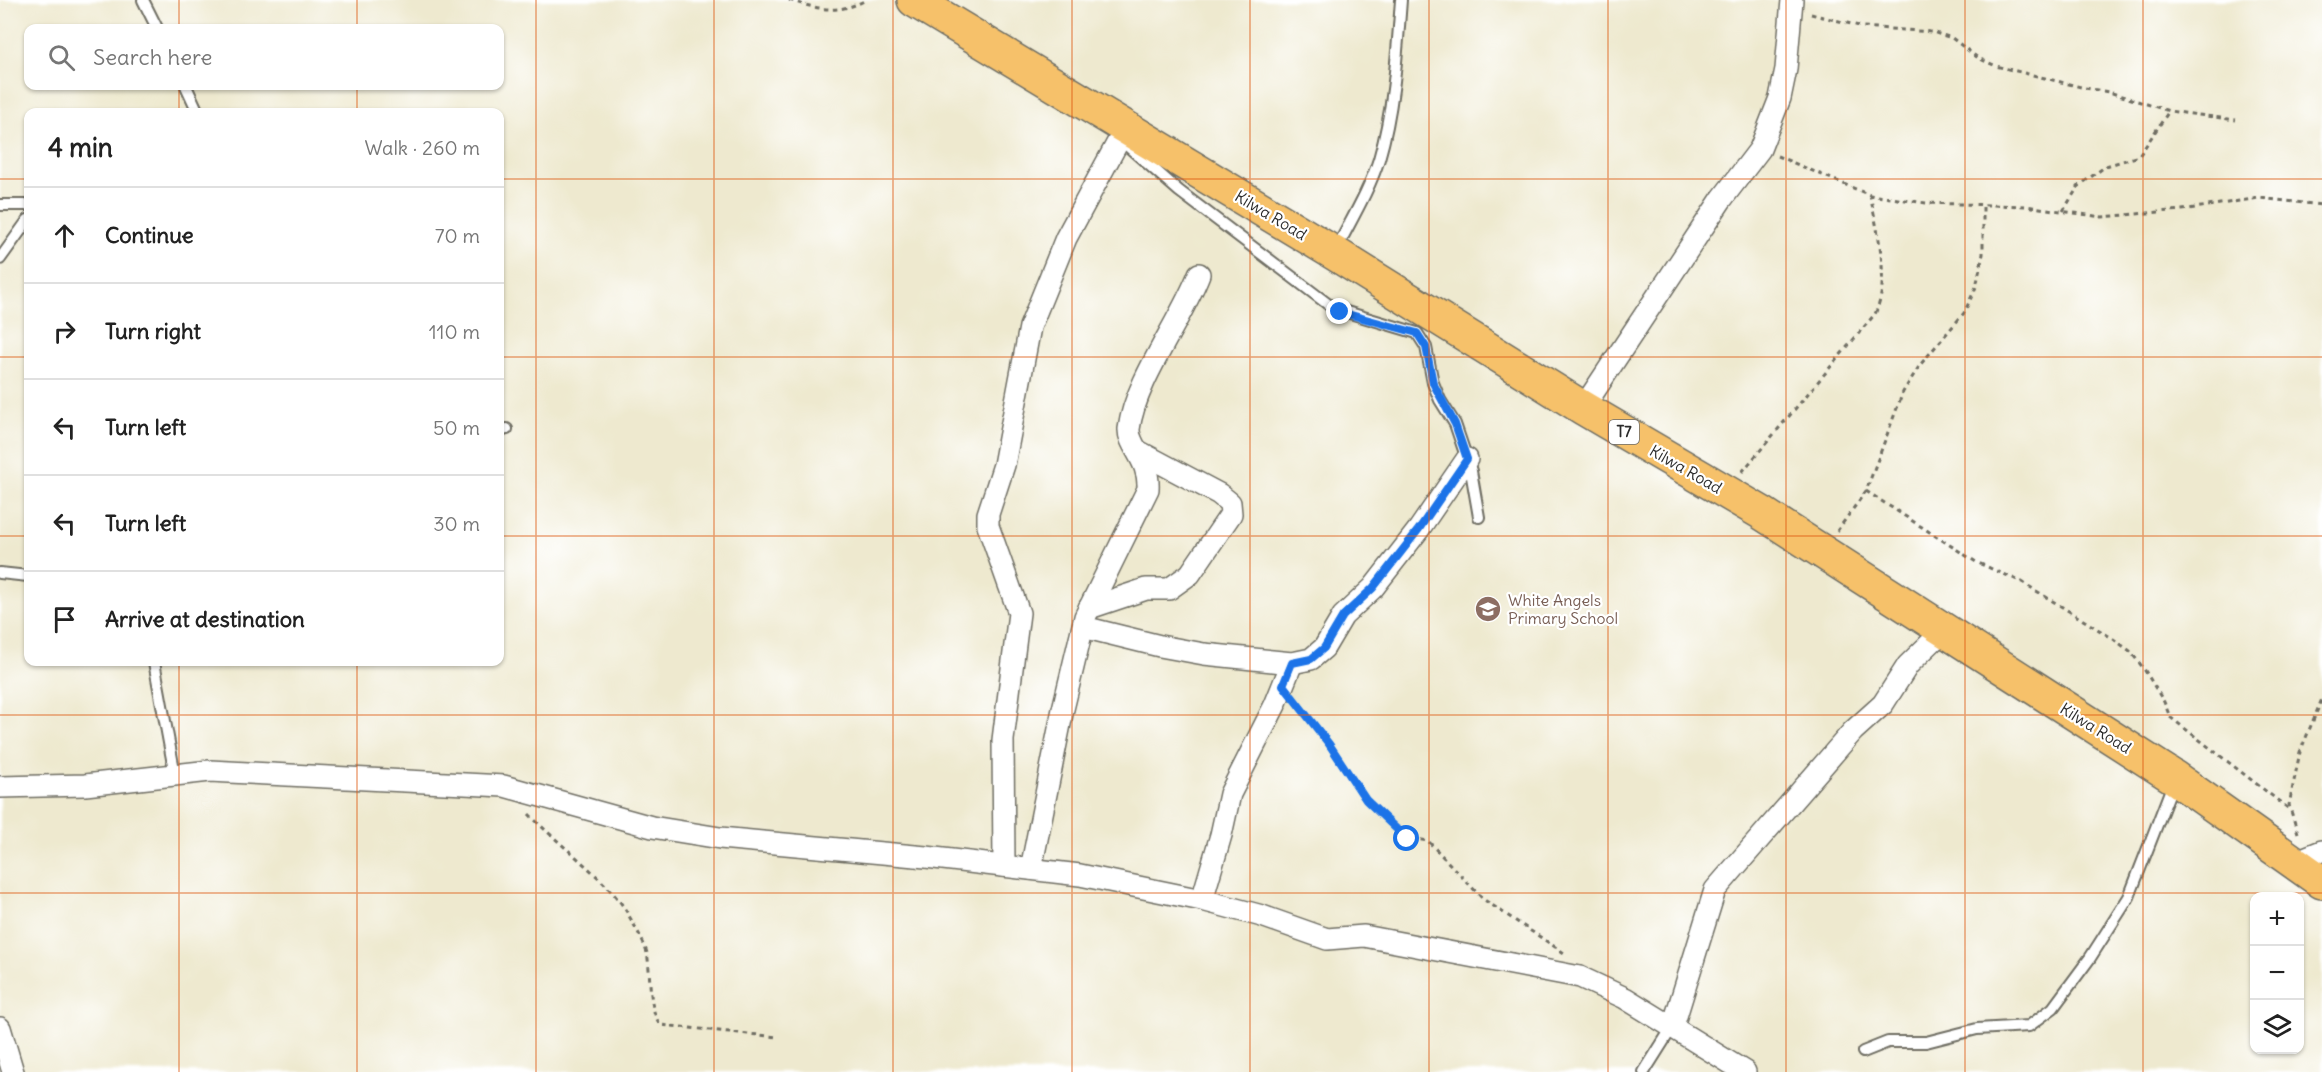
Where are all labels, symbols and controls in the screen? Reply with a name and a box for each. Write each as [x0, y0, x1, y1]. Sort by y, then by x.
search box [24, 24, 504, 90]
icon: search [45, 41, 78, 74]
text: Search here [93, 43, 212, 71]
text: 4 min [48, 131, 113, 164]
text: Walk · 260 m [364, 135, 480, 160]
street label: Kilwa Road [1232, 186, 1310, 244]
icon: ahead [48, 219, 81, 252]
text: Continue [105, 221, 194, 249]
text: 70 m [435, 223, 480, 248]
route end [1326, 298, 1352, 324]
icon: right [48, 315, 81, 348]
text: Turn right [105, 317, 201, 345]
text: 110 m [429, 319, 480, 344]
icon: left [48, 411, 81, 444]
text: Turn left [105, 413, 186, 441]
text: 50 m [433, 415, 480, 440]
road number: T7 [1609, 420, 1639, 444]
street label: Kilwa Road [1646, 440, 1726, 498]
icon: left [48, 507, 81, 540]
text: Turn left [105, 509, 186, 537]
text: 30 m [433, 511, 480, 536]
place label: White Angels Primary School [1508, 590, 1618, 628]
school or university icon: White Angels Primary School [1473, 594, 1503, 624]
icon: arrive [48, 603, 81, 636]
text: Arrive at destination [105, 605, 305, 633]
street label: Kilwa Road [2057, 698, 2135, 758]
route start [1393, 825, 1419, 851]
map controls [2250, 892, 2304, 1054]
button: + [2250, 892, 2304, 946]
button: − [2250, 946, 2304, 1000]
button: layers [2250, 1000, 2304, 1054]

